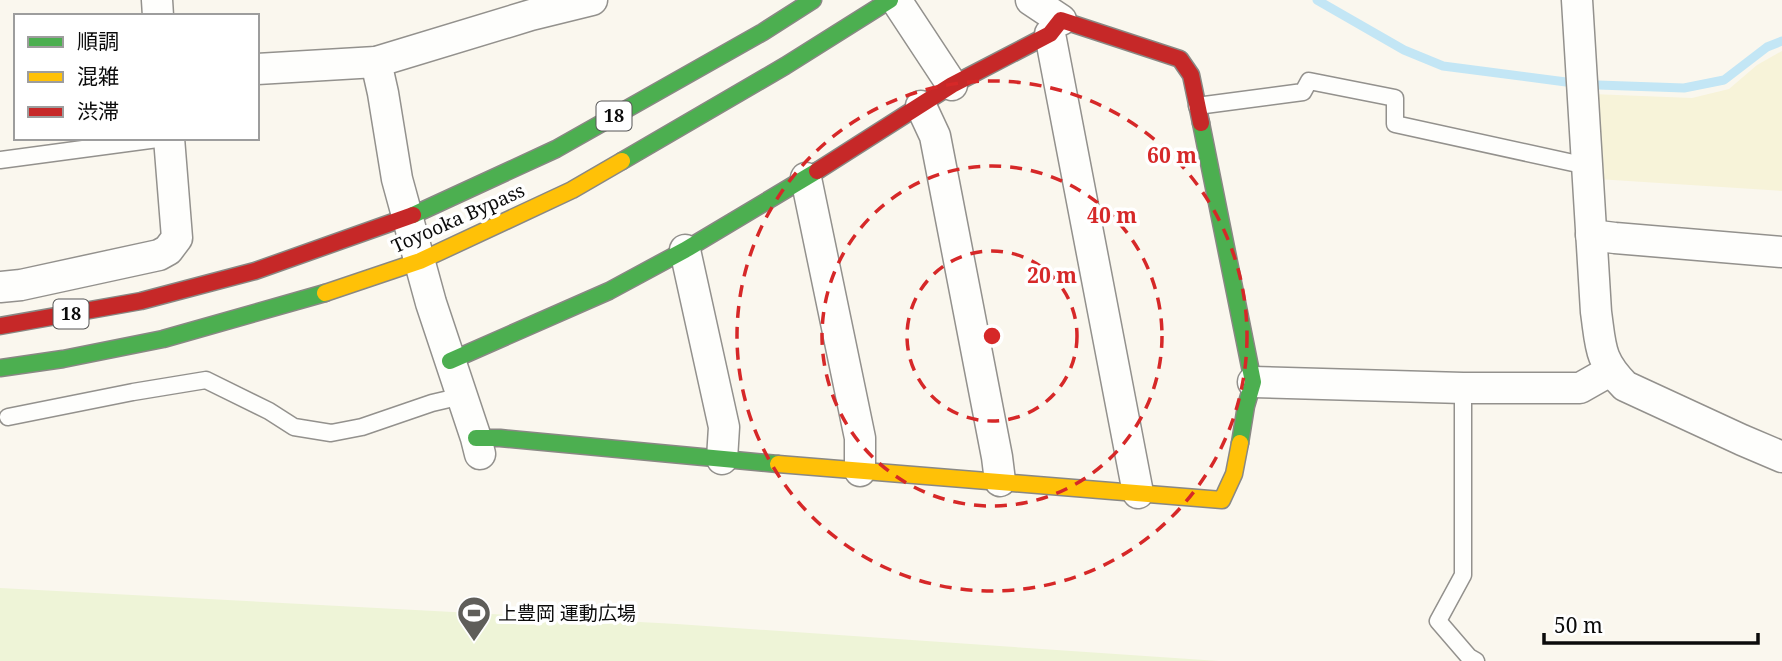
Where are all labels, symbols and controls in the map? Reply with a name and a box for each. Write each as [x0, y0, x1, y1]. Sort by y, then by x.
legend [14, 14, 259, 140]
text: 順調 [77, 27, 119, 55]
text: 混雑 [77, 62, 119, 90]
text: 渋滞 [77, 97, 119, 125]
road number: 18 [596, 102, 632, 131]
text: 60 m [1147, 141, 1197, 169]
street label: Toyooka Bypass [387, 177, 529, 259]
text: 40 m [1087, 201, 1137, 229]
text: 20 m [1027, 261, 1077, 289]
road number: 18 [54, 300, 88, 328]
centre of rings [980, 324, 1004, 348]
sports icon: 上豊岡 運動広場 [455, 594, 493, 643]
place label: 上豊岡 運動広場 [498, 600, 636, 626]
scale bar [1544, 602, 1758, 646]
text: 50 m [1554, 611, 1603, 639]

